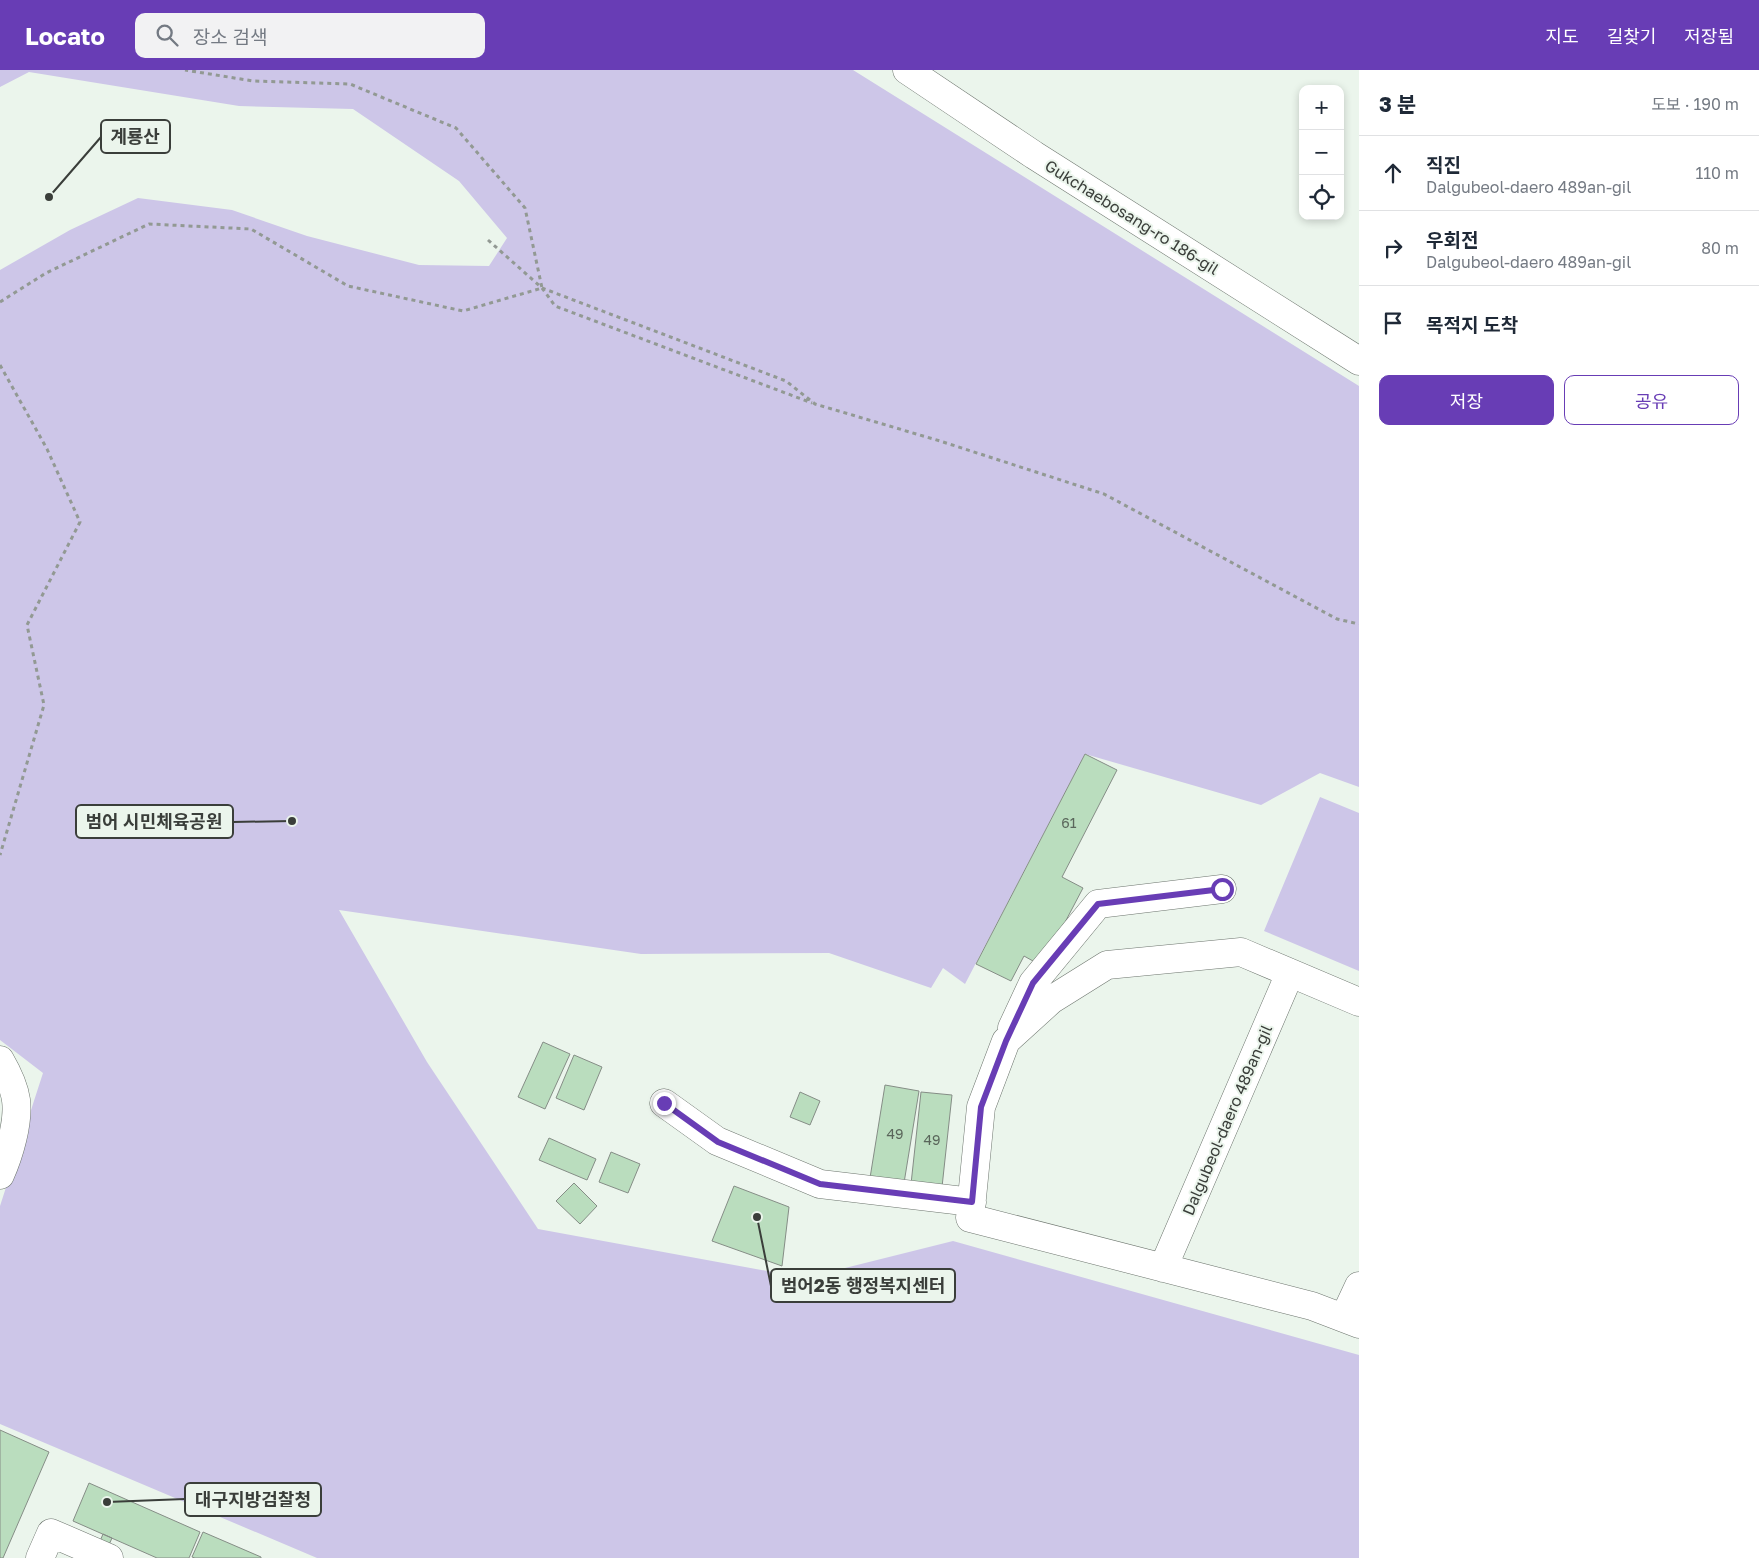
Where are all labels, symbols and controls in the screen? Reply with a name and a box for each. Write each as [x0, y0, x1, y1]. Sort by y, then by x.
search box [135, 13, 485, 58]
text: Locato [25, 21, 105, 50]
icon: search [153, 21, 181, 49]
text: 장소 검색 [193, 25, 267, 48]
text: 지도 [1546, 25, 1579, 47]
text: 길찾기 [1607, 25, 1656, 47]
text: 저장됨 [1684, 25, 1734, 47]
map controls [1299, 85, 1344, 220]
button: + [1299, 85, 1344, 130]
text: 3 분 [1379, 91, 1416, 117]
text: 도보 · 190 m [1651, 94, 1739, 114]
callout: 계룡산 [101, 120, 170, 153]
text: 계룡산 [110, 125, 160, 147]
button: − [1299, 130, 1344, 175]
text: 직진 [1426, 153, 1461, 176]
street label: Gukchaebosang-ro 186-gil [1041, 155, 1223, 279]
icon: ahead [1379, 159, 1407, 187]
text: 110 m [1695, 163, 1739, 183]
button: locate [1299, 175, 1344, 220]
text: Dalgubeol-daero 489an-gil [1426, 177, 1631, 197]
text: 우회전 [1426, 228, 1478, 251]
icon: right [1379, 234, 1407, 262]
text: 80 m [1701, 238, 1739, 258]
text: Dalgubeol-daero 489an-gil [1426, 252, 1631, 272]
icon: arrive [1379, 309, 1407, 337]
text: 목적지 도착 [1426, 313, 1518, 336]
button: 저장 [1379, 375, 1554, 425]
button: 공유 [1564, 375, 1739, 425]
callout: 범어 시민체육공원 [76, 805, 233, 838]
text: 범어 시민체육공원 [86, 810, 222, 832]
house number: 61 [1061, 814, 1077, 831]
route start [1211, 878, 1234, 901]
street label: Dalgubeol-daero 489an-gil [1178, 1022, 1276, 1218]
route end [653, 1092, 676, 1115]
house number: 49 [886, 1125, 904, 1142]
house number: 49 [923, 1131, 941, 1148]
callout: 범어2동 행정복지센터 [771, 1269, 955, 1302]
text: 범어2동 행정복지센터 [781, 1274, 945, 1296]
callout: 대구지방검찰청 [185, 1483, 321, 1516]
text: 대구지방검찰청 [195, 1488, 311, 1510]

